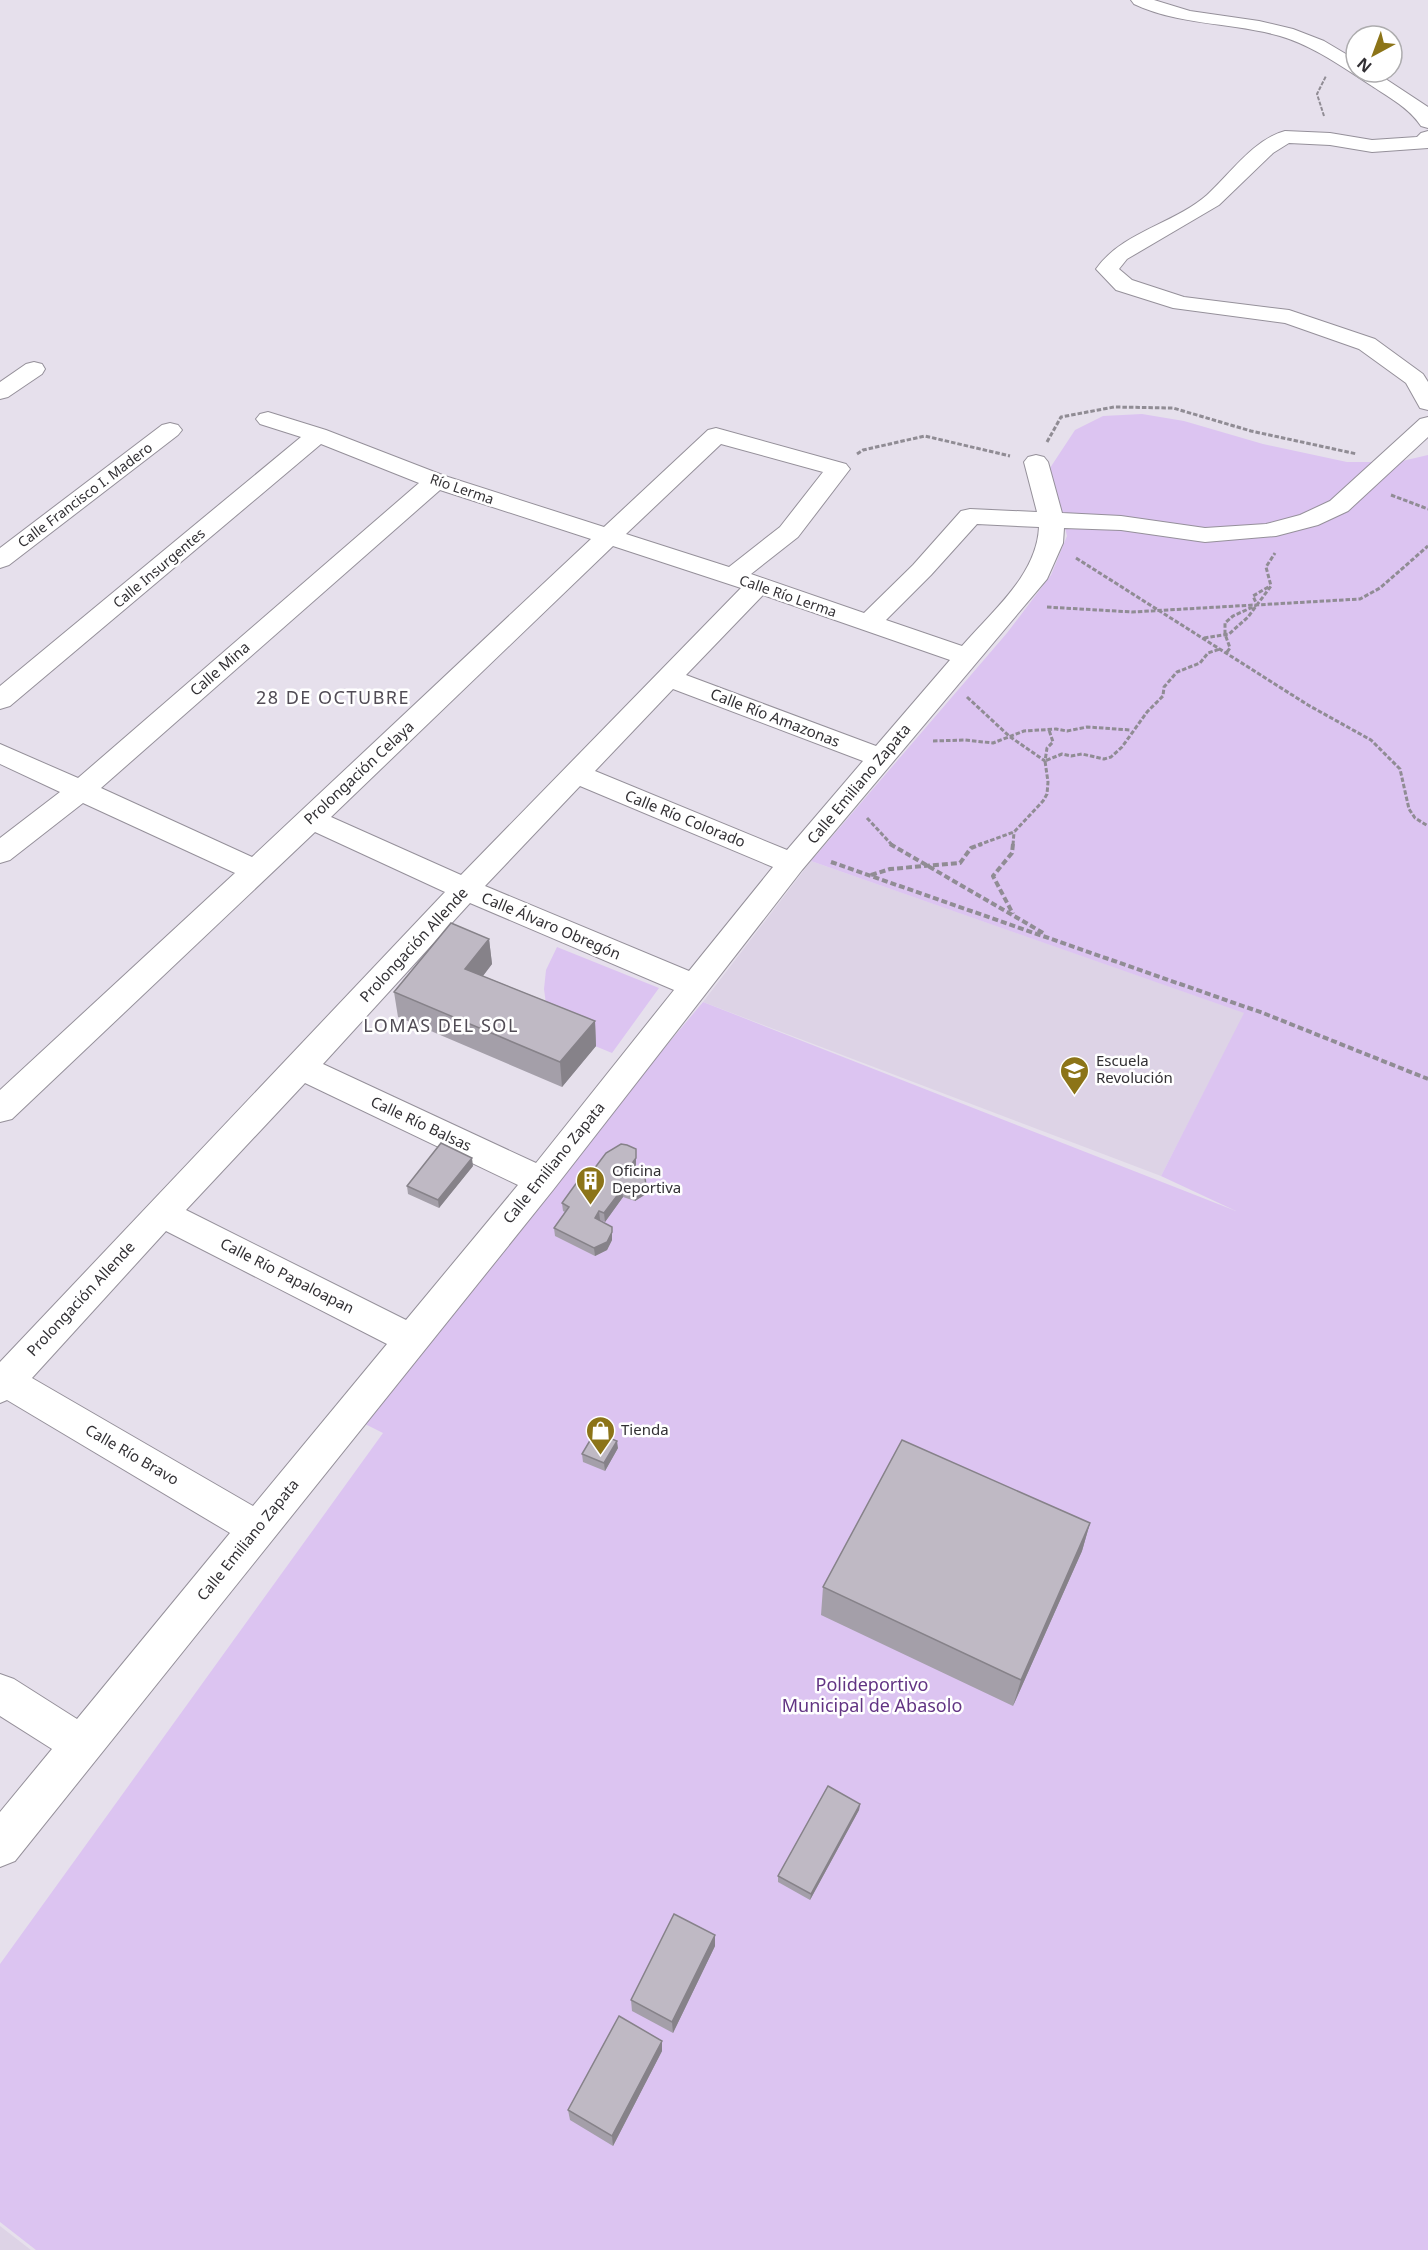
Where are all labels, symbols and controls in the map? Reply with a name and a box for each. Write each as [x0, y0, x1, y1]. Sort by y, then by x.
north arrow [1344, 24, 1404, 84]
text: N [1352, 53, 1376, 78]
street label: Calle Francisco I. Madero [14, 438, 156, 551]
street label: Río Lerma [428, 469, 497, 508]
street label: Calle Insurgentes [109, 523, 209, 612]
street label: Calle Río Lerma [737, 570, 839, 621]
street label: Calle Mina [185, 637, 254, 700]
street label: Calle Río Amazonas [708, 683, 843, 751]
district label: 28 DE OCTUBRE [256, 685, 410, 709]
street label: Prolongación Celaya [299, 716, 418, 829]
street label: Calle Emiliano Zapata [802, 719, 914, 848]
street label: Calle Río Colorado [622, 785, 749, 851]
street label: Prolongación Allende [355, 883, 472, 1006]
street label: Calle Álvaro Obregón [479, 887, 624, 963]
district label: LOMAS DEL SOL [363, 1013, 519, 1037]
place label: Escuela Revolución [1096, 1050, 1173, 1087]
school or university icon: Escuela Revolución [1059, 1054, 1091, 1096]
street label: Calle Río Balsas [368, 1091, 475, 1155]
street label: Calle Emiliano Zapata [498, 1097, 609, 1227]
place label: Oficina Deportiva [612, 1160, 681, 1197]
building icon: Oficina Deportiva [575, 1164, 607, 1206]
street label: Calle Río Papaloapan [217, 1233, 358, 1318]
street label: Prolongación Allende [22, 1237, 139, 1360]
shop icon: Tienda [584, 1414, 616, 1456]
street label: Calle Río Bravo [82, 1419, 183, 1489]
place label: Tienda [621, 1419, 669, 1439]
street label: Calle Emiliano Zapata [192, 1474, 303, 1604]
park label: Polideportivo Municipal de Abasolo [782, 1672, 962, 1717]

